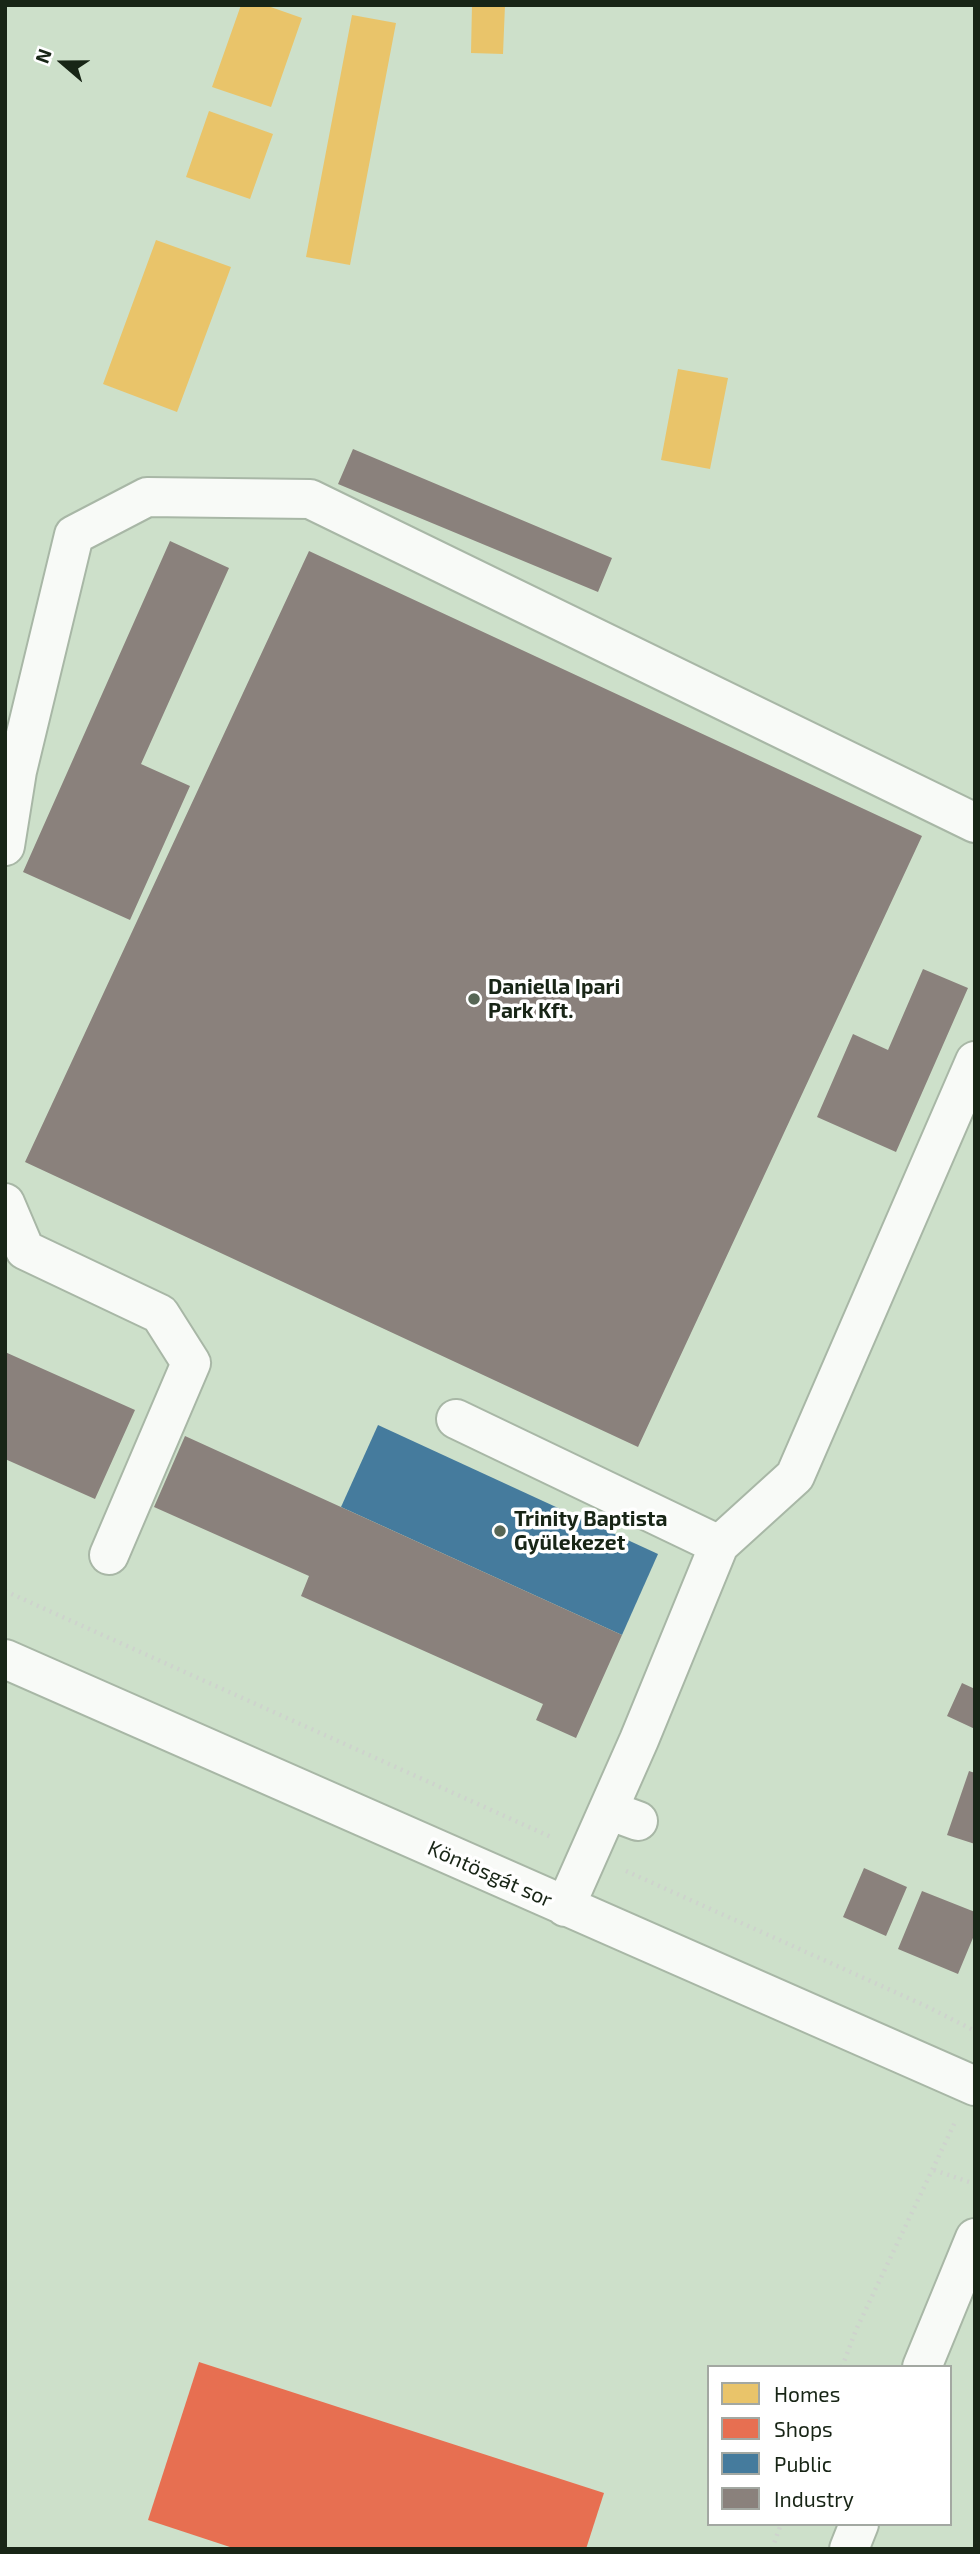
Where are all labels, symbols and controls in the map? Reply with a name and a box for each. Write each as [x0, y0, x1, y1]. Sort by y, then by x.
north arrow [28, 28, 98, 98]
text: N [30, 45, 56, 66]
place label: Daniella Ipari Park Kft. [488, 974, 620, 1024]
marker: Daniella Ipari Park Kft. [466, 991, 482, 1007]
place label: Trinity Baptista Gyülekezet [514, 1506, 667, 1556]
marker: Trinity Baptista Gyülekezet [492, 1523, 508, 1539]
street label: Köntösgát sor [424, 1835, 556, 1913]
legend [707, 2365, 952, 2526]
text: Homes [774, 2381, 840, 2406]
text: Shops [774, 2416, 833, 2441]
text: Public [774, 2451, 832, 2476]
text: Industry [774, 2486, 854, 2511]

